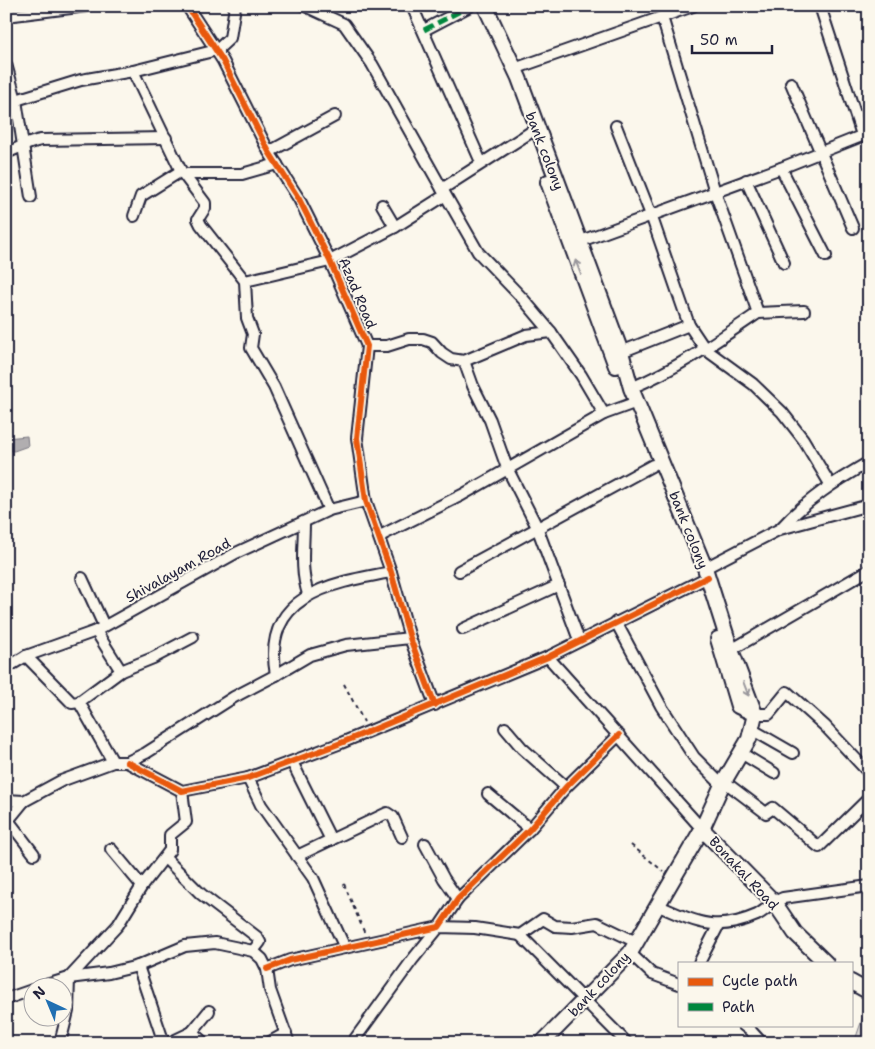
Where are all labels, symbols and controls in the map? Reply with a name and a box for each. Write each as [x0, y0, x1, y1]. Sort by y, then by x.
scale bar [692, 22, 772, 54]
text: 50 m [700, 30, 738, 50]
street label: bank colony [522, 109, 568, 193]
street label: Azad Road [335, 255, 381, 331]
one-way arrow [573, 260, 582, 275]
street label: bank colony [665, 488, 713, 572]
street label: Shivalayam Road [122, 534, 234, 606]
one-way arrow [741, 681, 751, 696]
street label: Bonakal Road [705, 832, 783, 914]
street label: bank colony [564, 948, 634, 1020]
legend [678, 962, 852, 1026]
text: Cycle path [722, 971, 798, 991]
north arrow [22, 976, 72, 1026]
text: N [29, 982, 49, 1003]
text: Path [722, 997, 755, 1017]

